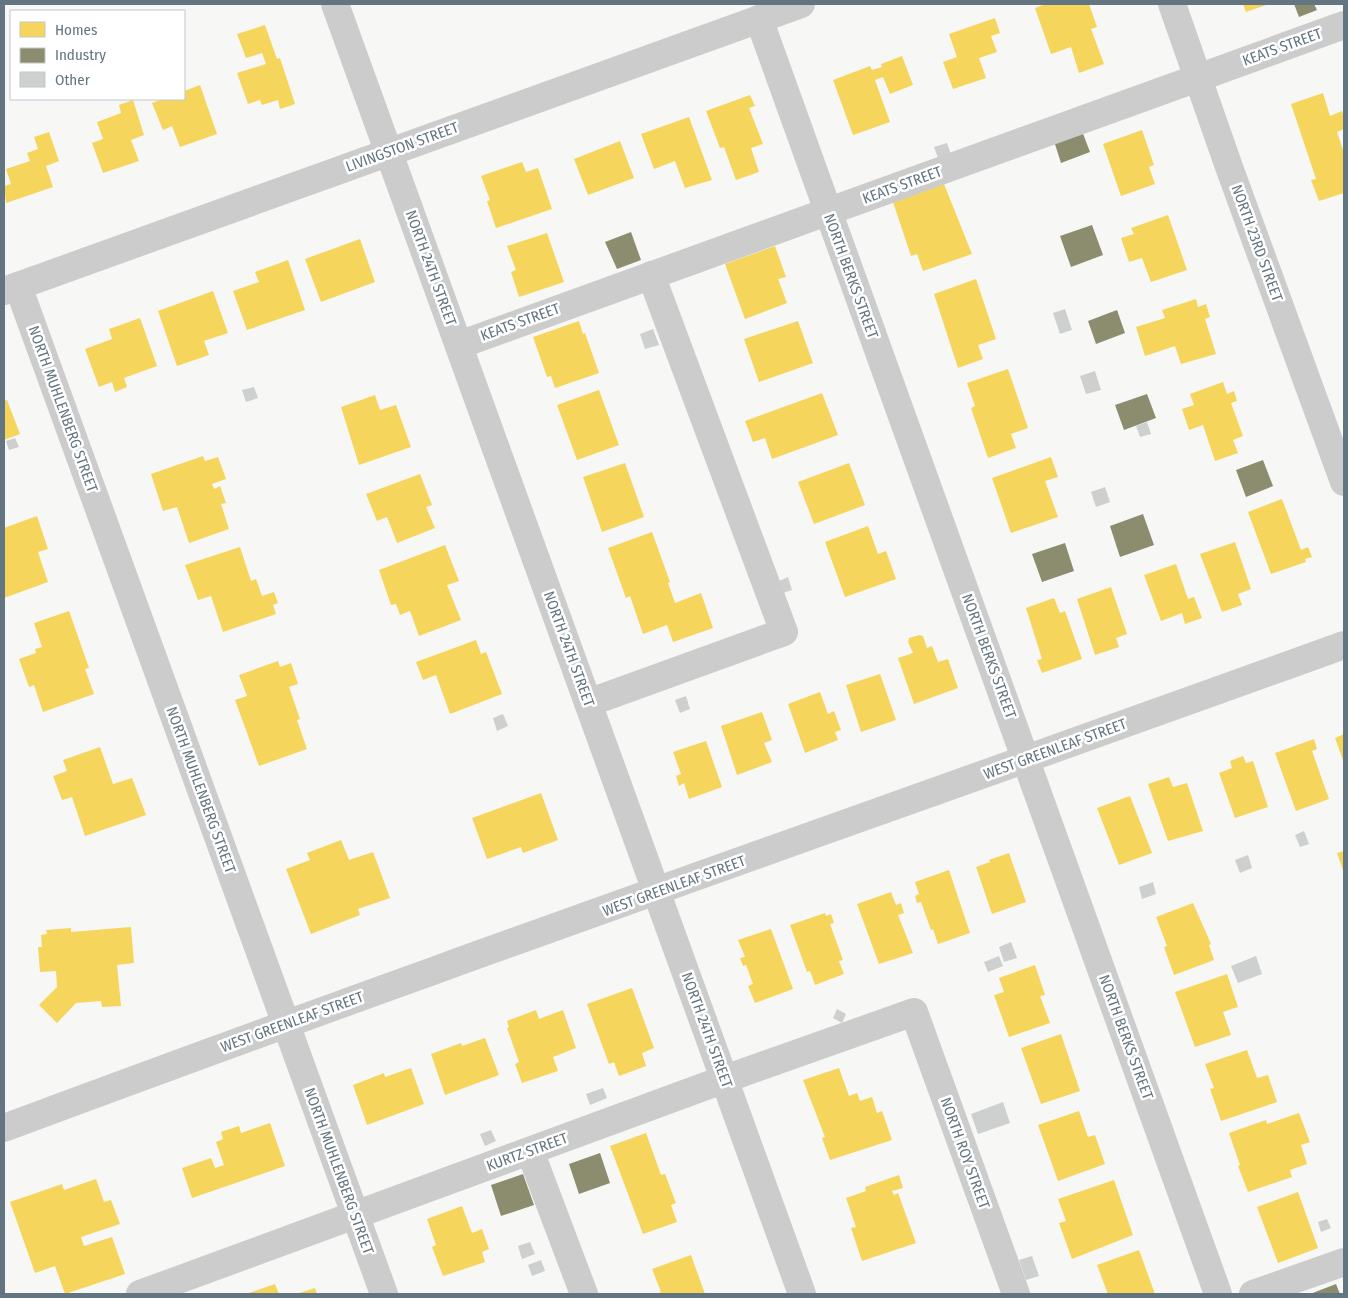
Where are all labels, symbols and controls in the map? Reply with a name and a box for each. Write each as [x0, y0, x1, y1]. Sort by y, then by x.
legend [10, 10, 185, 100]
text: Homes [55, 21, 97, 39]
street label: KEATS STREET [1240, 24, 1324, 70]
text: Industry [55, 46, 106, 64]
text: Other [55, 71, 91, 89]
street label: LIVINGSTON STREET [343, 118, 461, 176]
street label: KEATS STREET [860, 162, 944, 208]
street label: NORTH 23RD STREET [1228, 182, 1287, 304]
street label: NORTH 24TH STREET [402, 208, 460, 328]
street label: NORTH BERKS STREET [820, 211, 882, 341]
street label: KEATS STREET [478, 299, 562, 345]
street label: NORTH MUHLENBERG STREET [24, 323, 102, 495]
street label: NORTH 24TH STREET [540, 589, 598, 709]
street label: NORTH BERKS STREET [958, 591, 1020, 721]
street label: NORTH MUHLENBERG STREET [162, 704, 240, 876]
street label: WEST GREENLEAF STREET [981, 715, 1129, 783]
street label: WEST GREENLEAF STREET [600, 852, 748, 920]
street label: NORTH 24TH STREET [678, 970, 736, 1090]
street label: NORTH BERKS STREET [1095, 972, 1157, 1102]
street label: WEST GREENLEAF STREET [218, 988, 366, 1056]
street label: NORTH MUHLENBERG STREET [300, 1085, 378, 1257]
street label: NORTH ROY STREET [936, 1095, 994, 1211]
street label: KURTZ STREET [484, 1129, 570, 1175]

